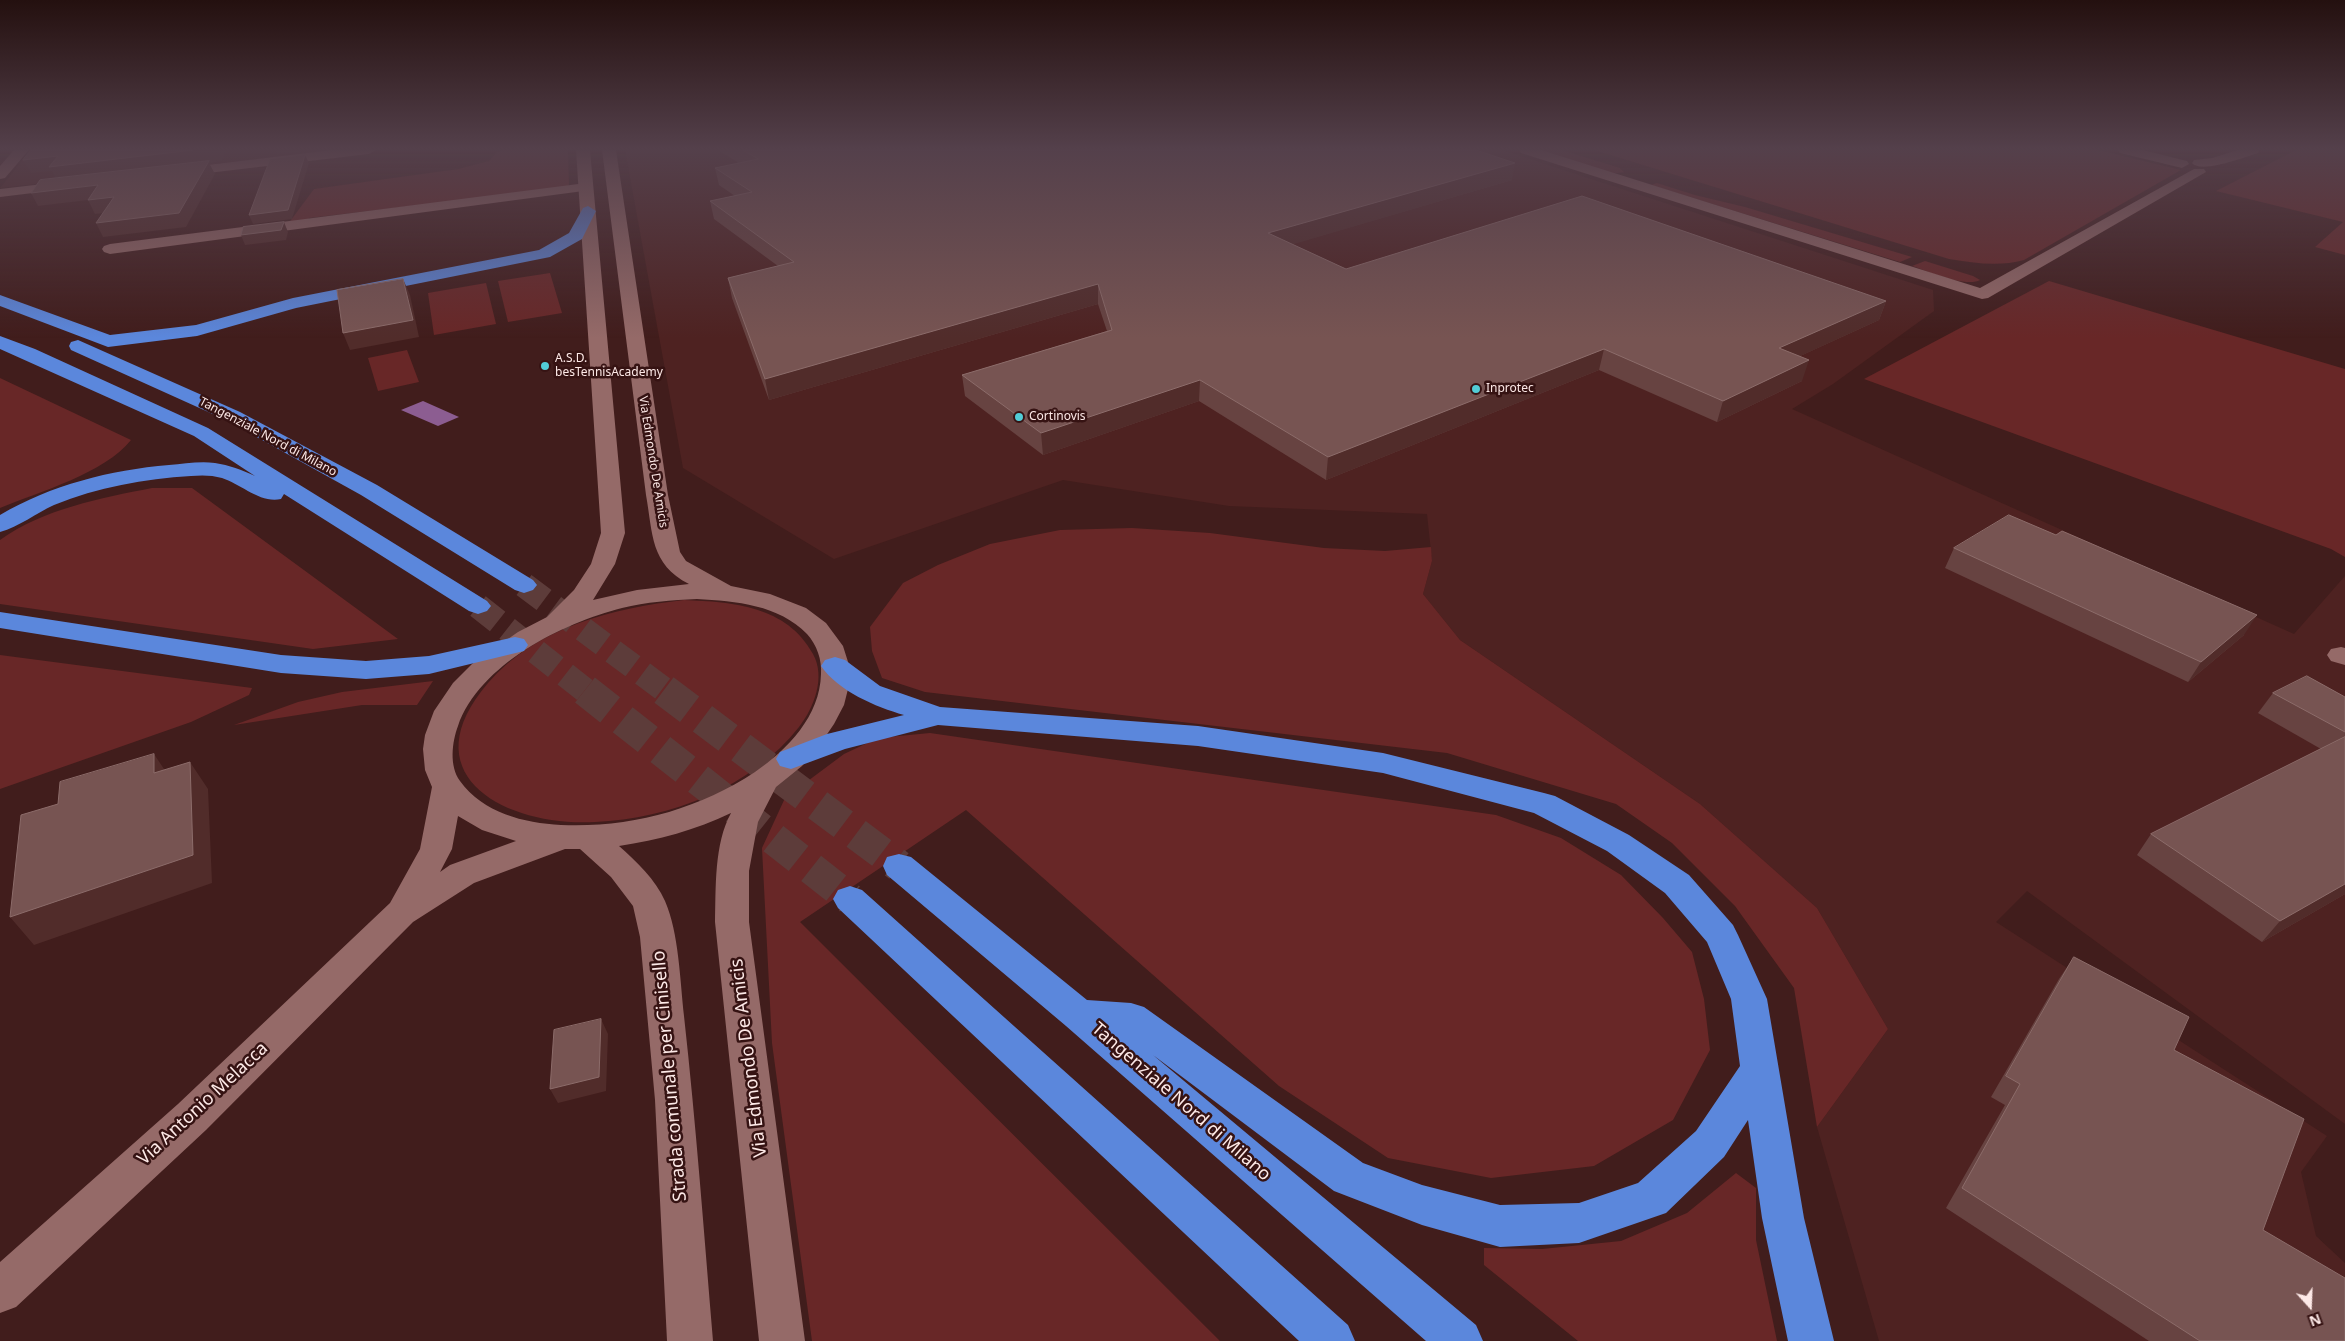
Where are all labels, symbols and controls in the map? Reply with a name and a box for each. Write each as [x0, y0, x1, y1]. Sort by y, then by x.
place label: A.S.D. besTennisAcademy [555, 352, 663, 380]
marker: A.S.D. besTennisAcademy [539, 360, 551, 372]
place label: Inprotec [1486, 382, 1534, 396]
marker: Inprotec [1470, 383, 1482, 395]
street label: Tangenziale Nord di Milano [197, 395, 339, 479]
street label: Via Edmondo De Amicis [635, 395, 671, 529]
place label: Cortinovis [1029, 410, 1086, 424]
marker: Cortinovis [1013, 411, 1025, 423]
street label: Strada comunale per Cinisello [648, 950, 692, 1202]
street label: Via Edmondo De Amicis [726, 958, 772, 1158]
street label: Tangenziale Nord di Milano [1087, 1018, 1275, 1186]
street label: Via Antonio Melacca [133, 1038, 273, 1170]
north arrow [2285, 1281, 2335, 1331]
text: N [2307, 1310, 2324, 1331]

